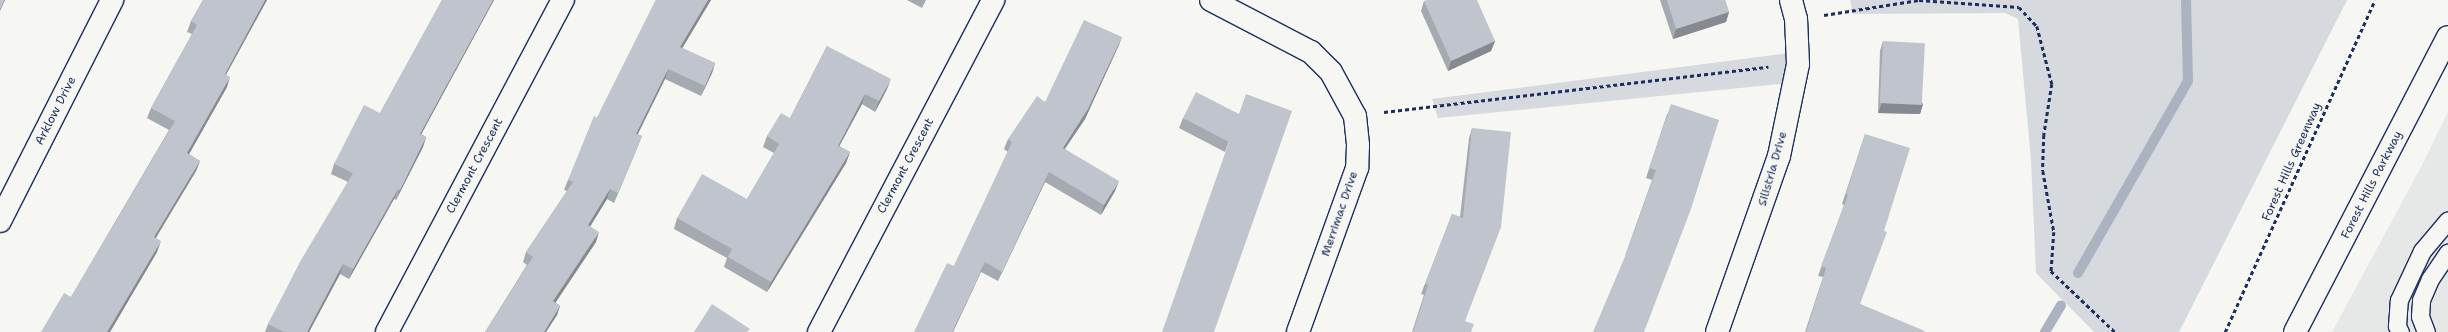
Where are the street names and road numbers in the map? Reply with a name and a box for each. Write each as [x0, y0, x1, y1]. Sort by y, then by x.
street label: Arklow Drive [33, 74, 79, 148]
street label: Forest Hills Greenway [2259, 100, 2325, 224]
street label: Clermont Crescent [444, 116, 506, 216]
street label: Clermont Crescent [875, 116, 937, 216]
street label: Forest Hills Parkway [2339, 129, 2405, 241]
street label: Silistria Drive [1755, 130, 1791, 208]
street label: Merrimac Drive [1319, 170, 1361, 258]

